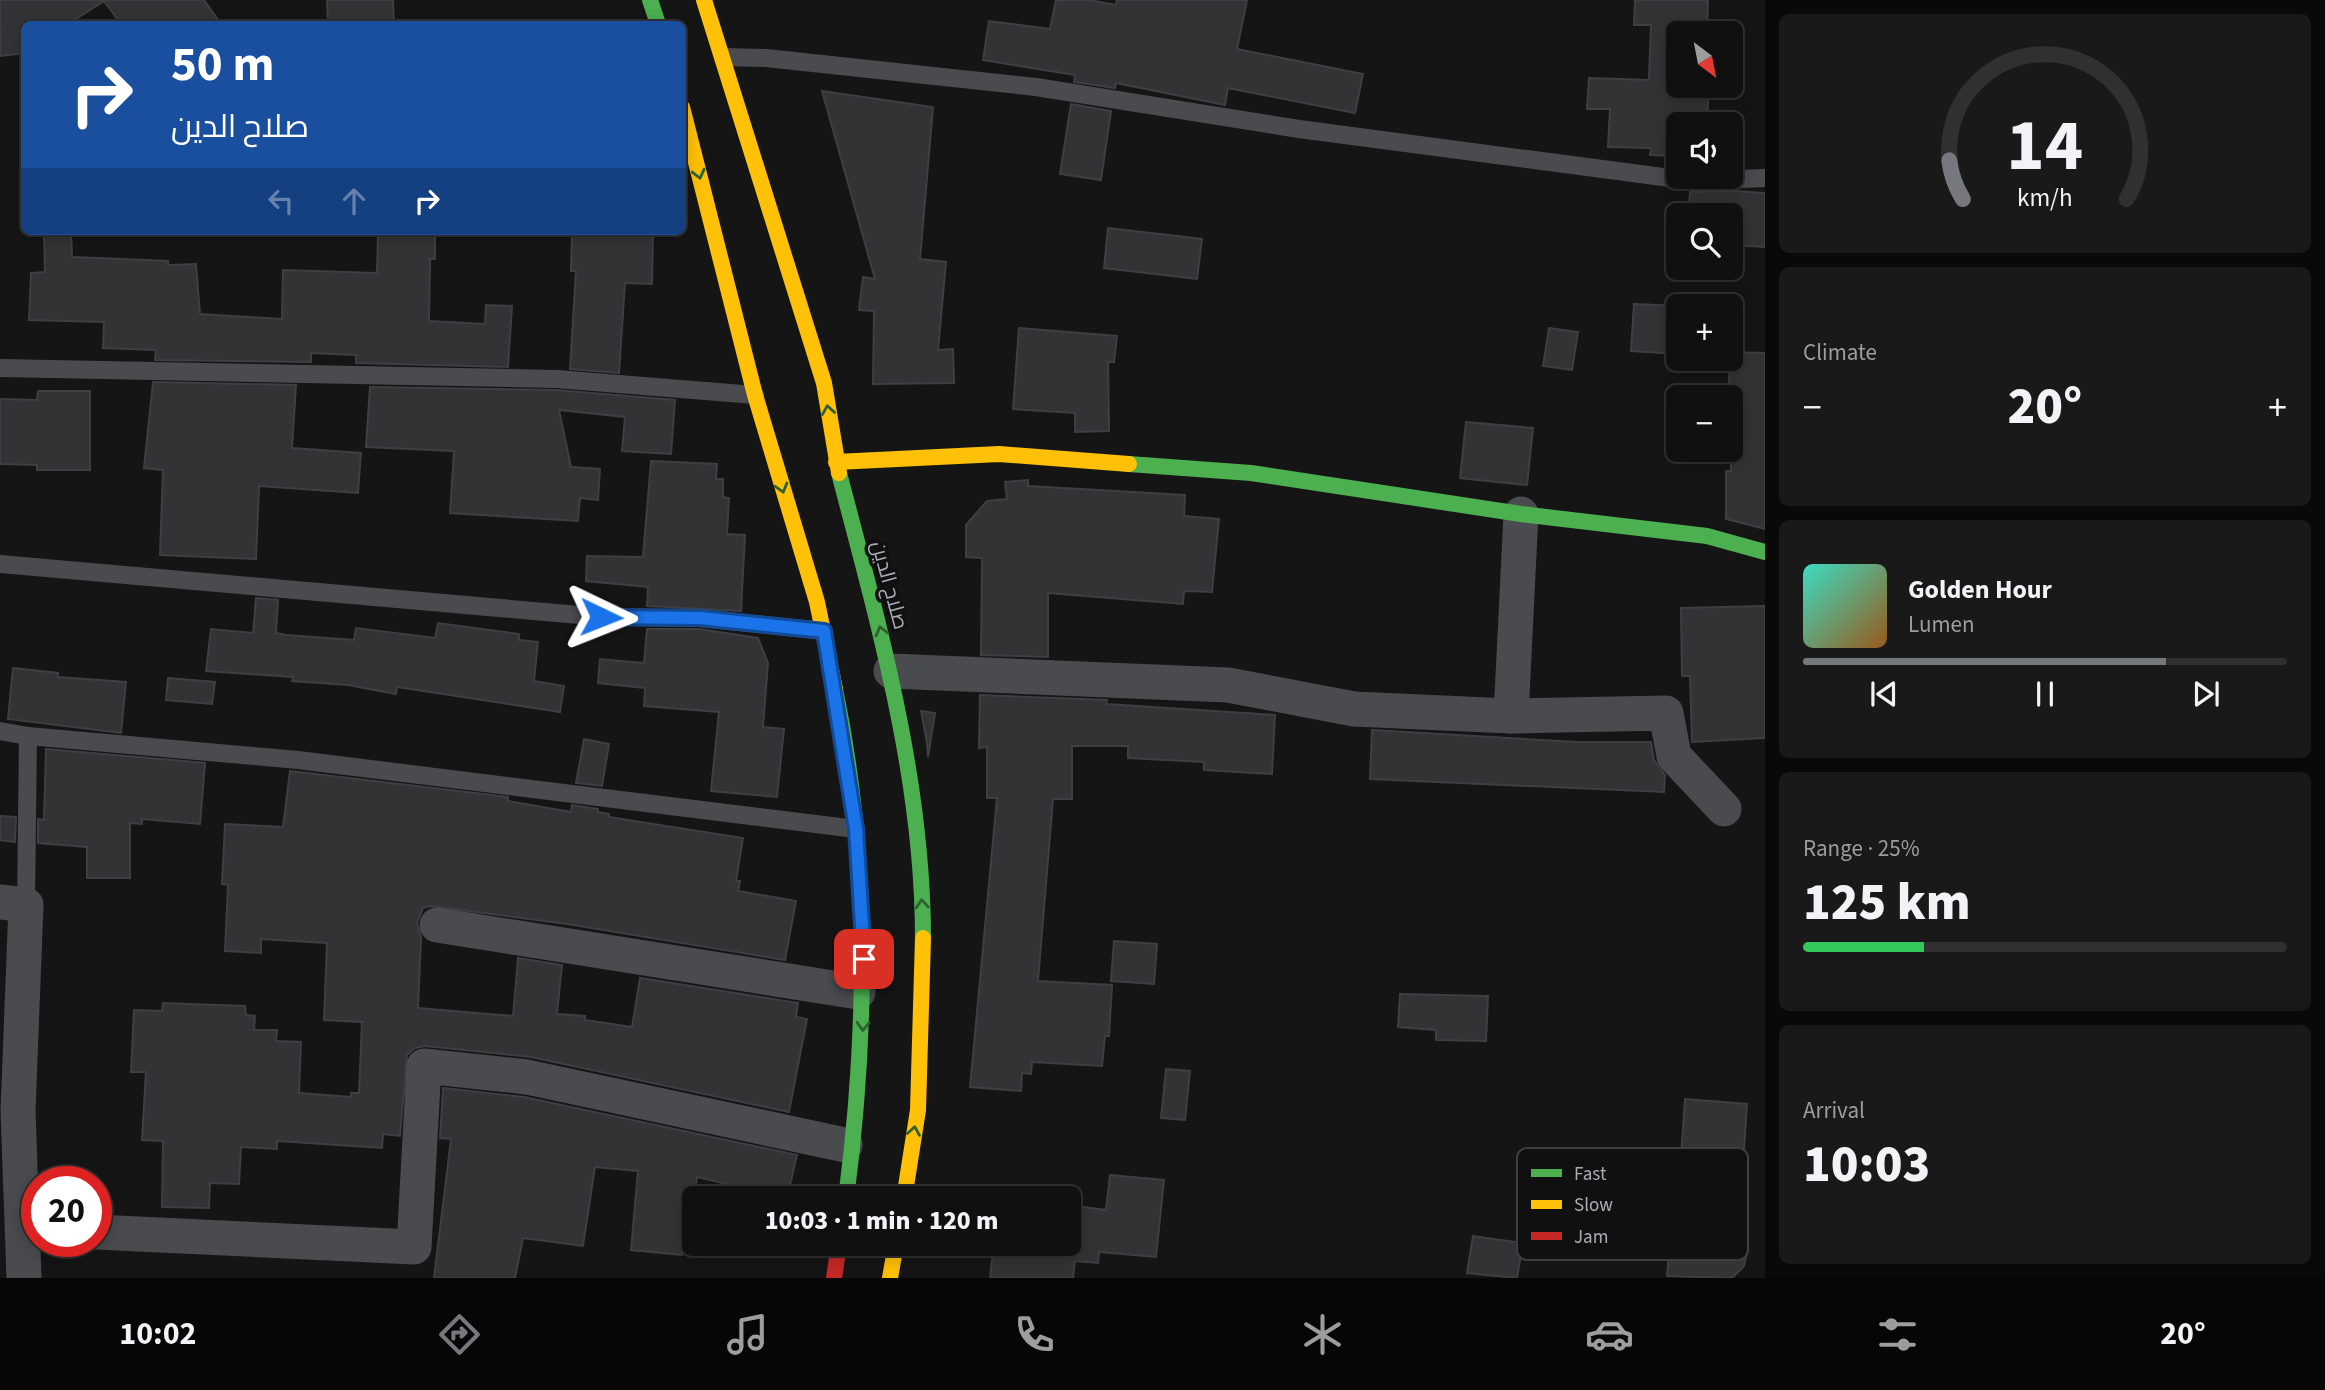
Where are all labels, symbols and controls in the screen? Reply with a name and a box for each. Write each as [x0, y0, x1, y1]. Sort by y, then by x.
north arrow [1666, 21, 1743, 98]
map controls [1666, 21, 1743, 462]
text: 50 m [171, 30, 275, 100]
icon: right [56, 49, 147, 140]
text: 14 [2007, 95, 2083, 199]
text: صلاح الدين [171, 104, 309, 150]
button: sound [1666, 112, 1743, 189]
one-way arrow [691, 168, 705, 180]
text: km/h [2017, 180, 2073, 216]
icon: left [262, 182, 300, 220]
icon: ahead [335, 182, 373, 220]
icon: right [408, 182, 446, 220]
button: search [1666, 203, 1743, 280]
button: + [1666, 294, 1743, 371]
text: Climate [1803, 336, 1877, 369]
text: 20° [2008, 370, 2082, 444]
text: − [1803, 381, 1822, 435]
text: + [2268, 381, 2287, 435]
button: − [1666, 385, 1743, 462]
one-way arrow [821, 404, 836, 416]
one-way arrow [774, 482, 789, 494]
street label: صلاح الدين [864, 537, 916, 633]
text: Golden Hour [1908, 571, 2052, 608]
position arrow [564, 580, 638, 654]
text: Lumen [1908, 608, 1975, 641]
one-way arrow [875, 626, 889, 638]
icon: previous [1865, 675, 1903, 713]
icon: pause [2026, 675, 2064, 713]
icon: next [2187, 675, 2225, 713]
text: Range · 25% [1803, 832, 1920, 865]
text: 125 km [1803, 866, 1971, 940]
one-way arrow [915, 899, 930, 910]
pin [834, 929, 894, 989]
icon: arrive [845, 940, 883, 978]
one-way arrow [856, 1020, 871, 1031]
text: Arrival [1803, 1094, 1865, 1127]
one-way arrow [907, 1125, 922, 1137]
text: 10:03 [1803, 1128, 1930, 1202]
legend [1517, 1148, 1748, 1260]
text: Fast [1574, 1161, 1607, 1188]
speed limit sign: 20 [21, 1166, 112, 1257]
text: Slow [1574, 1192, 1613, 1219]
text: 10:03 · 1 min · 120 m [765, 1202, 998, 1239]
text: Jam [1574, 1224, 1608, 1251]
icon: directions [435, 1310, 484, 1359]
icon: music [723, 1310, 772, 1359]
icon: phone [1010, 1310, 1059, 1359]
icon: climate [1298, 1310, 1347, 1359]
icon: car [1585, 1310, 1634, 1359]
icon: filters [1873, 1310, 1922, 1359]
text: 10:02 [119, 1311, 196, 1357]
text: 20° [2160, 1311, 2206, 1357]

